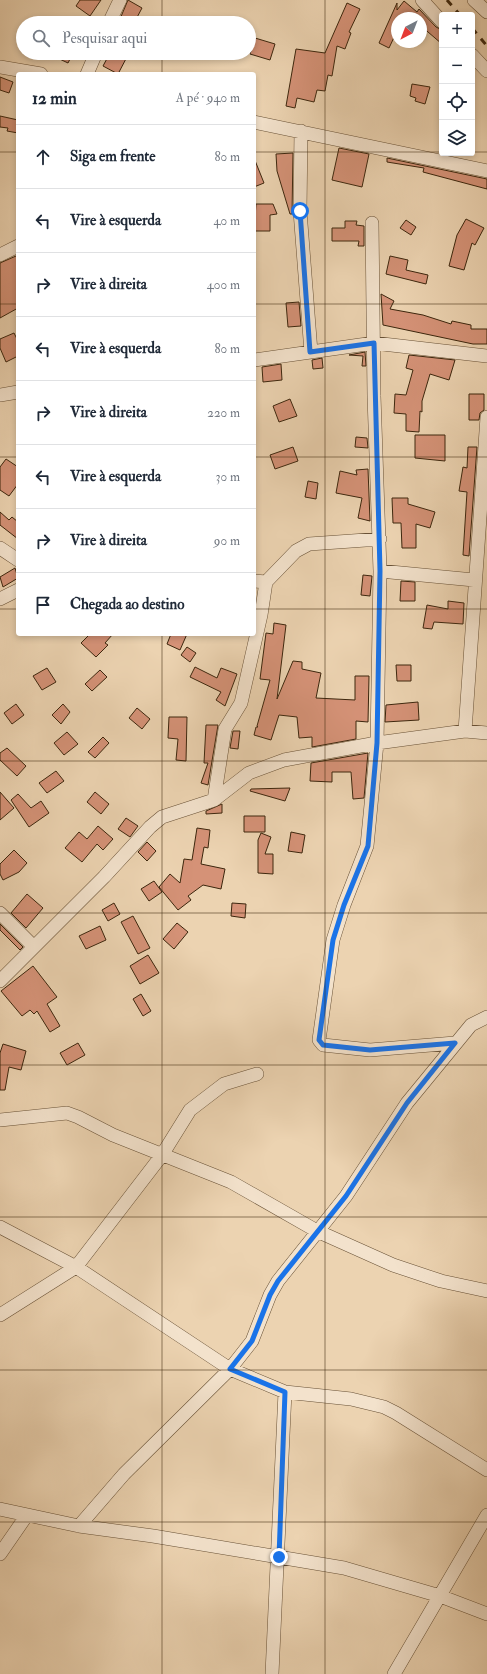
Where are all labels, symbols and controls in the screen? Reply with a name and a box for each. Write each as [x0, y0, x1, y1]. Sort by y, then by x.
north arrow [391, 12, 427, 48]
map controls [439, 12, 475, 156]
button: + [439, 12, 475, 48]
search box [16, 16, 256, 60]
icon: search [30, 27, 52, 49]
text: Pesquisar aqui [62, 29, 147, 48]
button: − [439, 48, 475, 84]
button: locate [439, 84, 475, 120]
text: 12 min [32, 88, 77, 109]
text: A pé · 940 m [176, 90, 240, 106]
button: layers [439, 120, 475, 156]
icon: ahead [32, 146, 54, 168]
text: Siga em frente [70, 147, 156, 166]
text: 80 m [214, 149, 240, 165]
route start [291, 202, 309, 220]
icon: left [32, 210, 54, 232]
text: Vire à esquerda [70, 211, 161, 230]
text: 40 m [214, 213, 240, 229]
icon: right [32, 274, 54, 296]
text: Vire à direita [70, 275, 147, 294]
text: 400 m [207, 277, 240, 293]
icon: left [32, 338, 54, 360]
text: Vire à esquerda [70, 339, 161, 358]
text: 80 m [214, 341, 240, 357]
icon: right [32, 402, 54, 424]
text: Vire à direita [70, 403, 147, 422]
text: 220 m [207, 405, 240, 421]
icon: left [32, 466, 54, 488]
text: Vire à esquerda [70, 467, 161, 486]
text: 30 m [216, 469, 240, 485]
icon: right [32, 530, 54, 552]
text: Vire à direita [70, 531, 147, 550]
text: 90 m [214, 533, 240, 549]
icon: arrive [32, 594, 54, 616]
text: Chegada ao destino [70, 595, 185, 614]
route end [270, 1548, 288, 1566]

